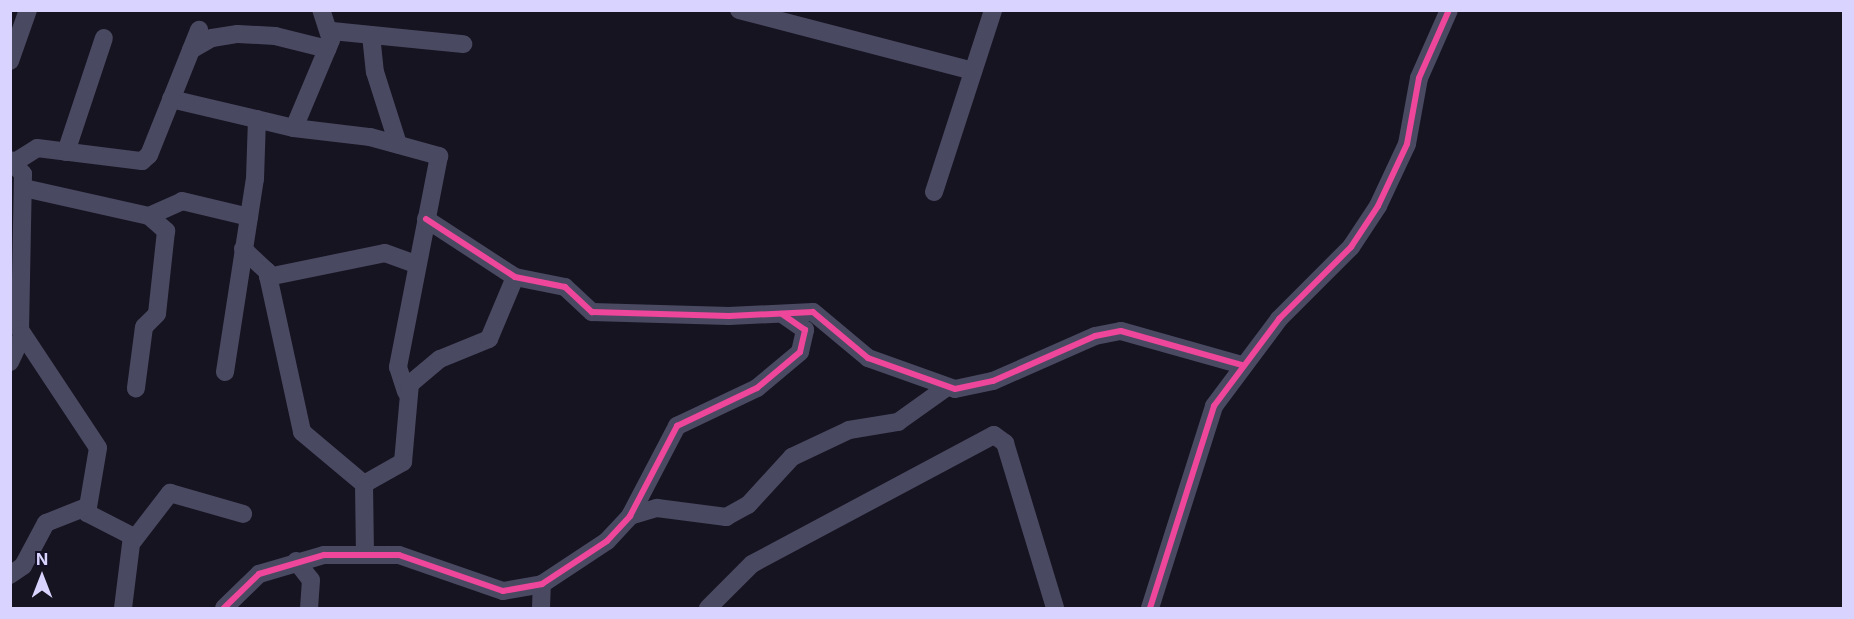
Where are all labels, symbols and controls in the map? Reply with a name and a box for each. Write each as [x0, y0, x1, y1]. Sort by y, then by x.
north arrow [12, 547, 72, 607]
text: N [36, 549, 48, 569]

